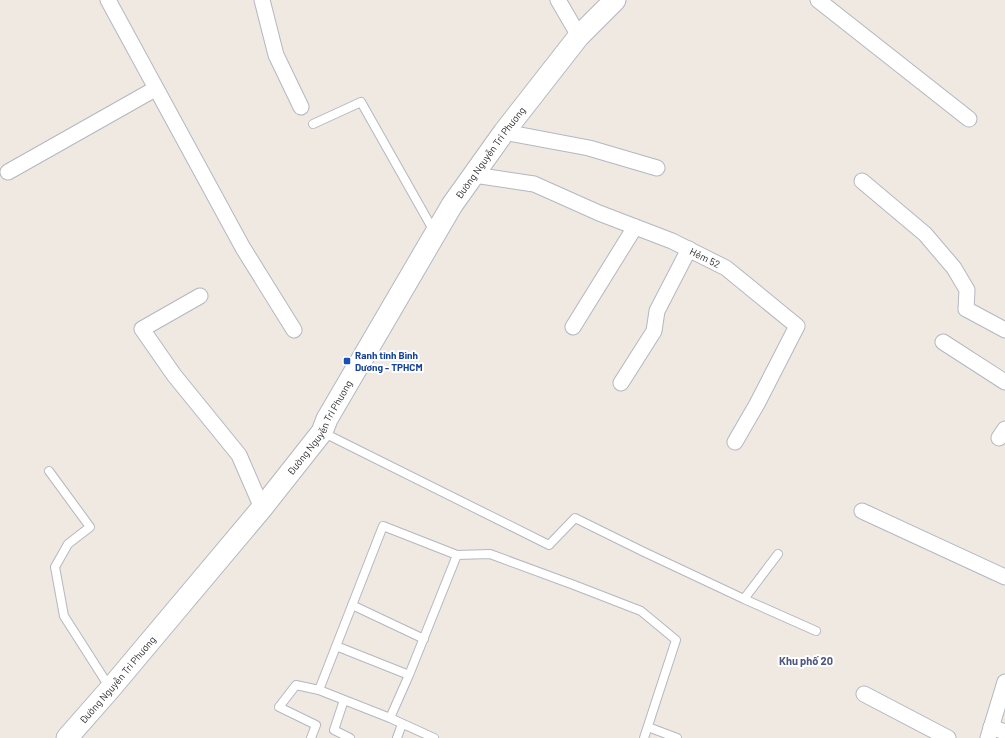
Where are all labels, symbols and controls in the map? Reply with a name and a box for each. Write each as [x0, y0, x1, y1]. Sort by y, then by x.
street label: Đường Nguyễn Tri Phương [453, 104, 528, 201]
street label: Hẻm 52 [688, 245, 722, 270]
place label: Ranh tỉnh Bình Dương - TPHCM [355, 349, 423, 373]
marker: Ranh tỉnh Bình Dương - TPHCM [342, 356, 352, 366]
street label: Đường Nguyễn Tri Phương [284, 378, 354, 477]
street label: Đường Nguyễn Tri Phương [77, 634, 158, 726]
district label: Khu phố 20 [779, 654, 833, 667]

